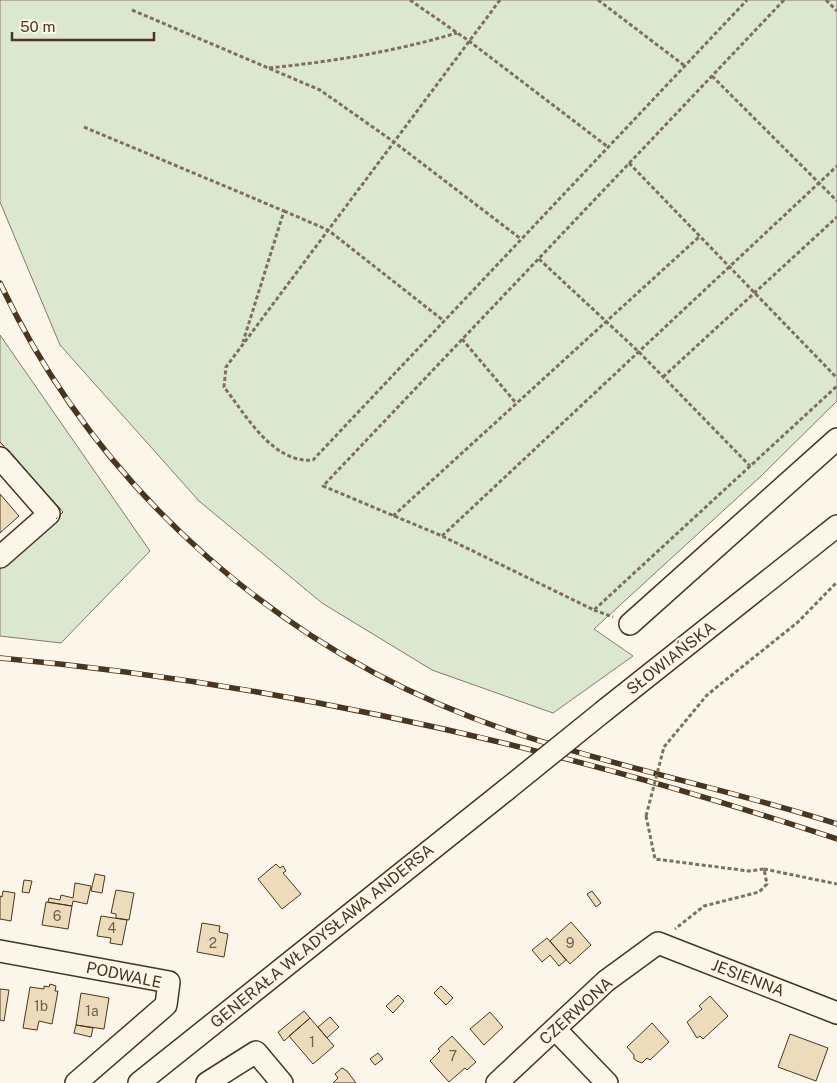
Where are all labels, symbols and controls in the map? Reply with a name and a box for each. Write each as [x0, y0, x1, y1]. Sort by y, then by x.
scale bar [12, 10, 155, 42]
text: 50 m [20, 18, 55, 35]
street label: SŁOWIAŃSKA [622, 617, 719, 699]
street label: GENERAŁA WŁADYSŁAWA ANDERSA [207, 840, 437, 1032]
house number: 6 [53, 908, 62, 924]
house number: 4 [108, 920, 117, 936]
house number: 2 [209, 935, 217, 951]
house number: 9 [566, 935, 575, 951]
street label: JESIENNA [709, 955, 787, 1001]
street label: PODWALE [85, 958, 163, 992]
street label: CZERWONA [536, 973, 616, 1049]
house number: 1b [34, 998, 48, 1014]
house number: 1a [85, 1003, 99, 1019]
house number: 1 [309, 1034, 315, 1050]
house number: 7 [449, 1048, 457, 1064]

